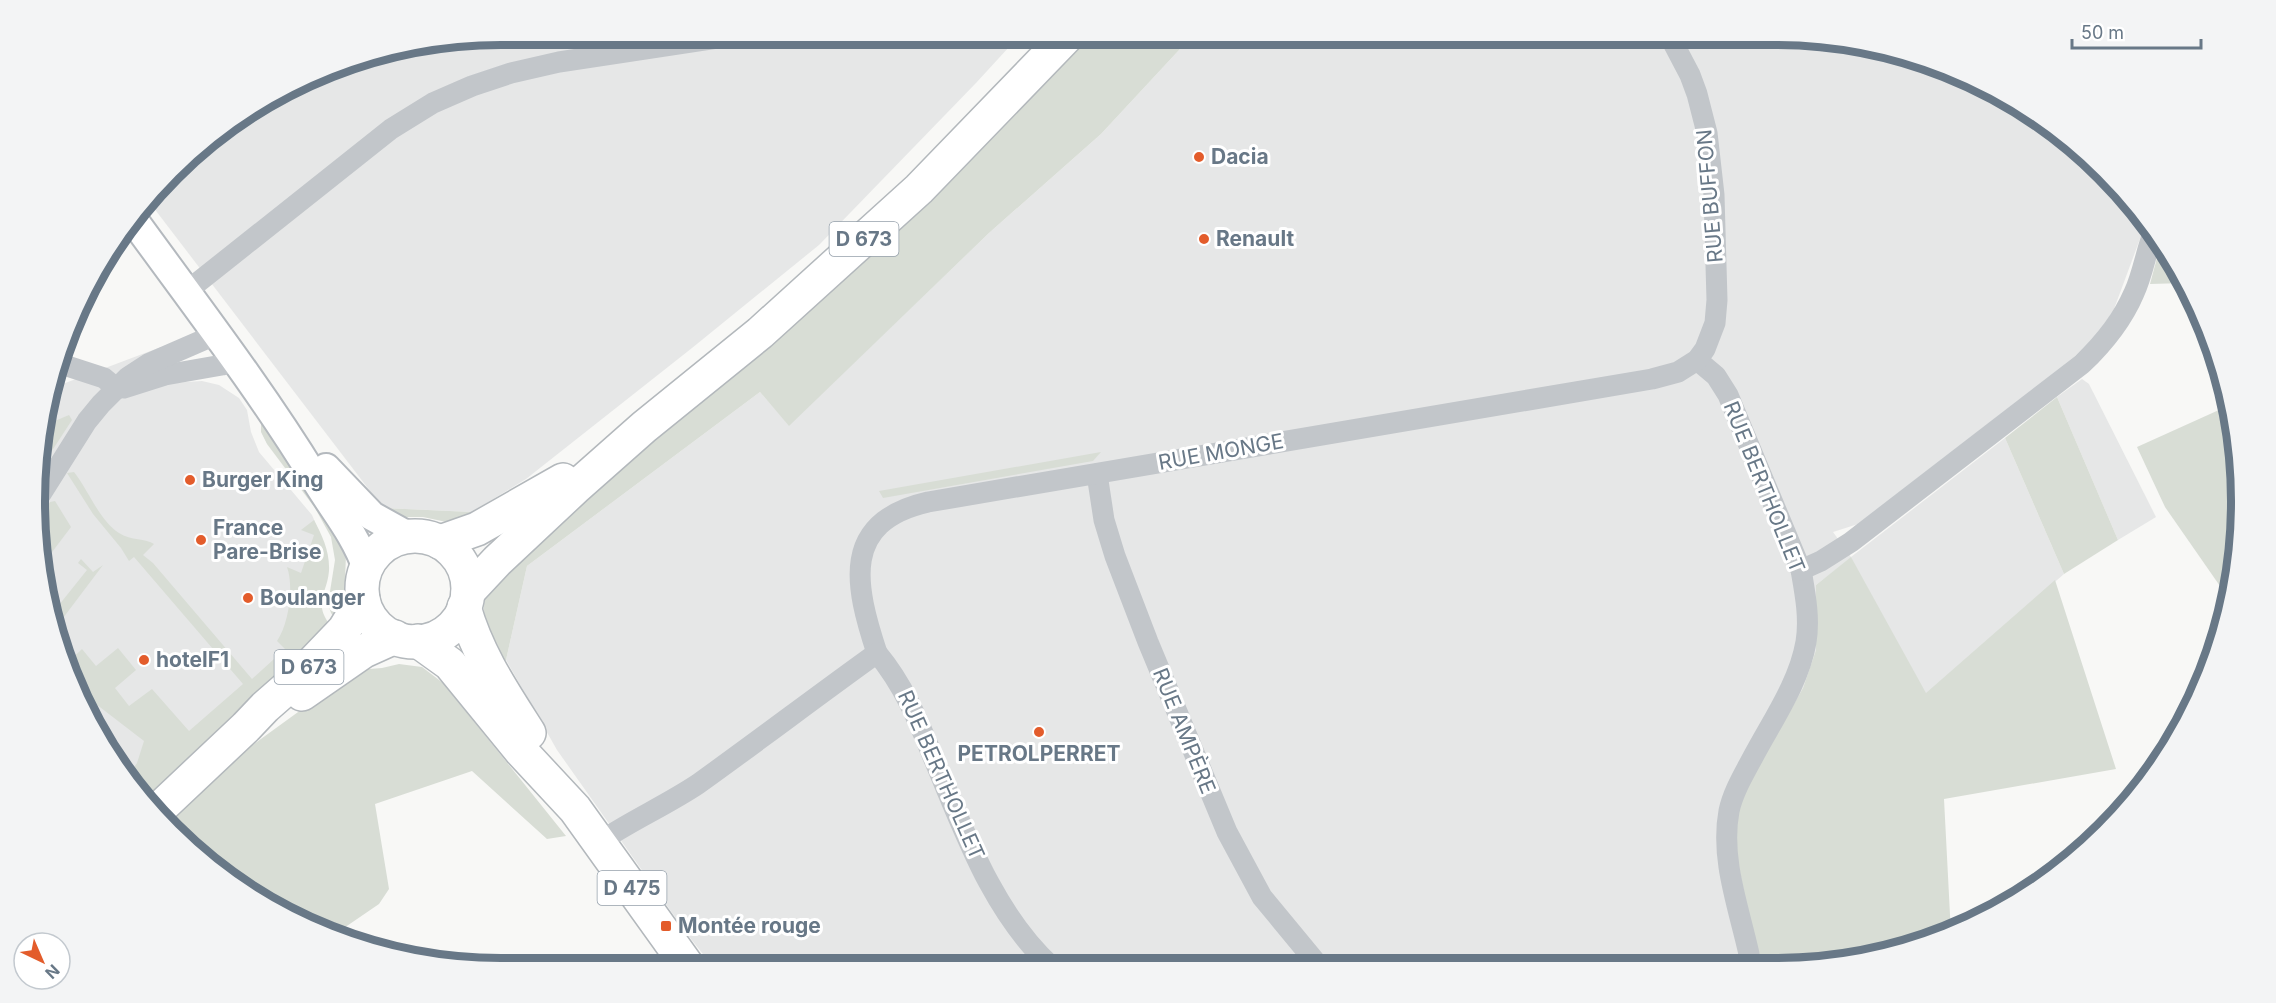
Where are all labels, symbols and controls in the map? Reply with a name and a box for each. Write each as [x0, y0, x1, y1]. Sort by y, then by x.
scale bar [2072, 12, 2201, 50]
text: 50 m [2081, 22, 2124, 43]
street label: RUE BUFFON [1691, 128, 1728, 264]
place label: Dacia [1211, 144, 1269, 169]
marker: Dacia [1192, 150, 1206, 164]
road number: D 673 [830, 222, 898, 256]
place label: Renault [1216, 226, 1294, 251]
marker: Renault [1197, 232, 1211, 246]
street label: RUE BERTHOLLET [1719, 397, 1810, 576]
street label: RUE MONGE [1156, 428, 1286, 475]
place label: Burger King [202, 467, 324, 492]
marker: Burger King [183, 473, 197, 487]
place label: France Pare-Brise [213, 515, 321, 564]
marker: France Pare-Brise [194, 533, 208, 547]
place label: Boulanger [260, 585, 366, 610]
marker: Boulanger [241, 591, 255, 605]
place label: hotelF1 [156, 647, 229, 672]
road number: D 673 [274, 650, 344, 684]
marker: hotelF1 [137, 653, 151, 667]
street label: RUE AMPÈRE [1148, 664, 1222, 797]
street label: RUE BERTHOLLET [893, 686, 990, 863]
marker: PETROLPERRET [1032, 725, 1046, 739]
place label: PETROLPERRET [958, 741, 1120, 766]
road number: D 475 [598, 871, 666, 905]
place label: Montée rouge [678, 913, 821, 938]
marker: Montée rouge [659, 919, 673, 933]
north arrow [12, 931, 72, 991]
text: N [41, 960, 64, 983]

